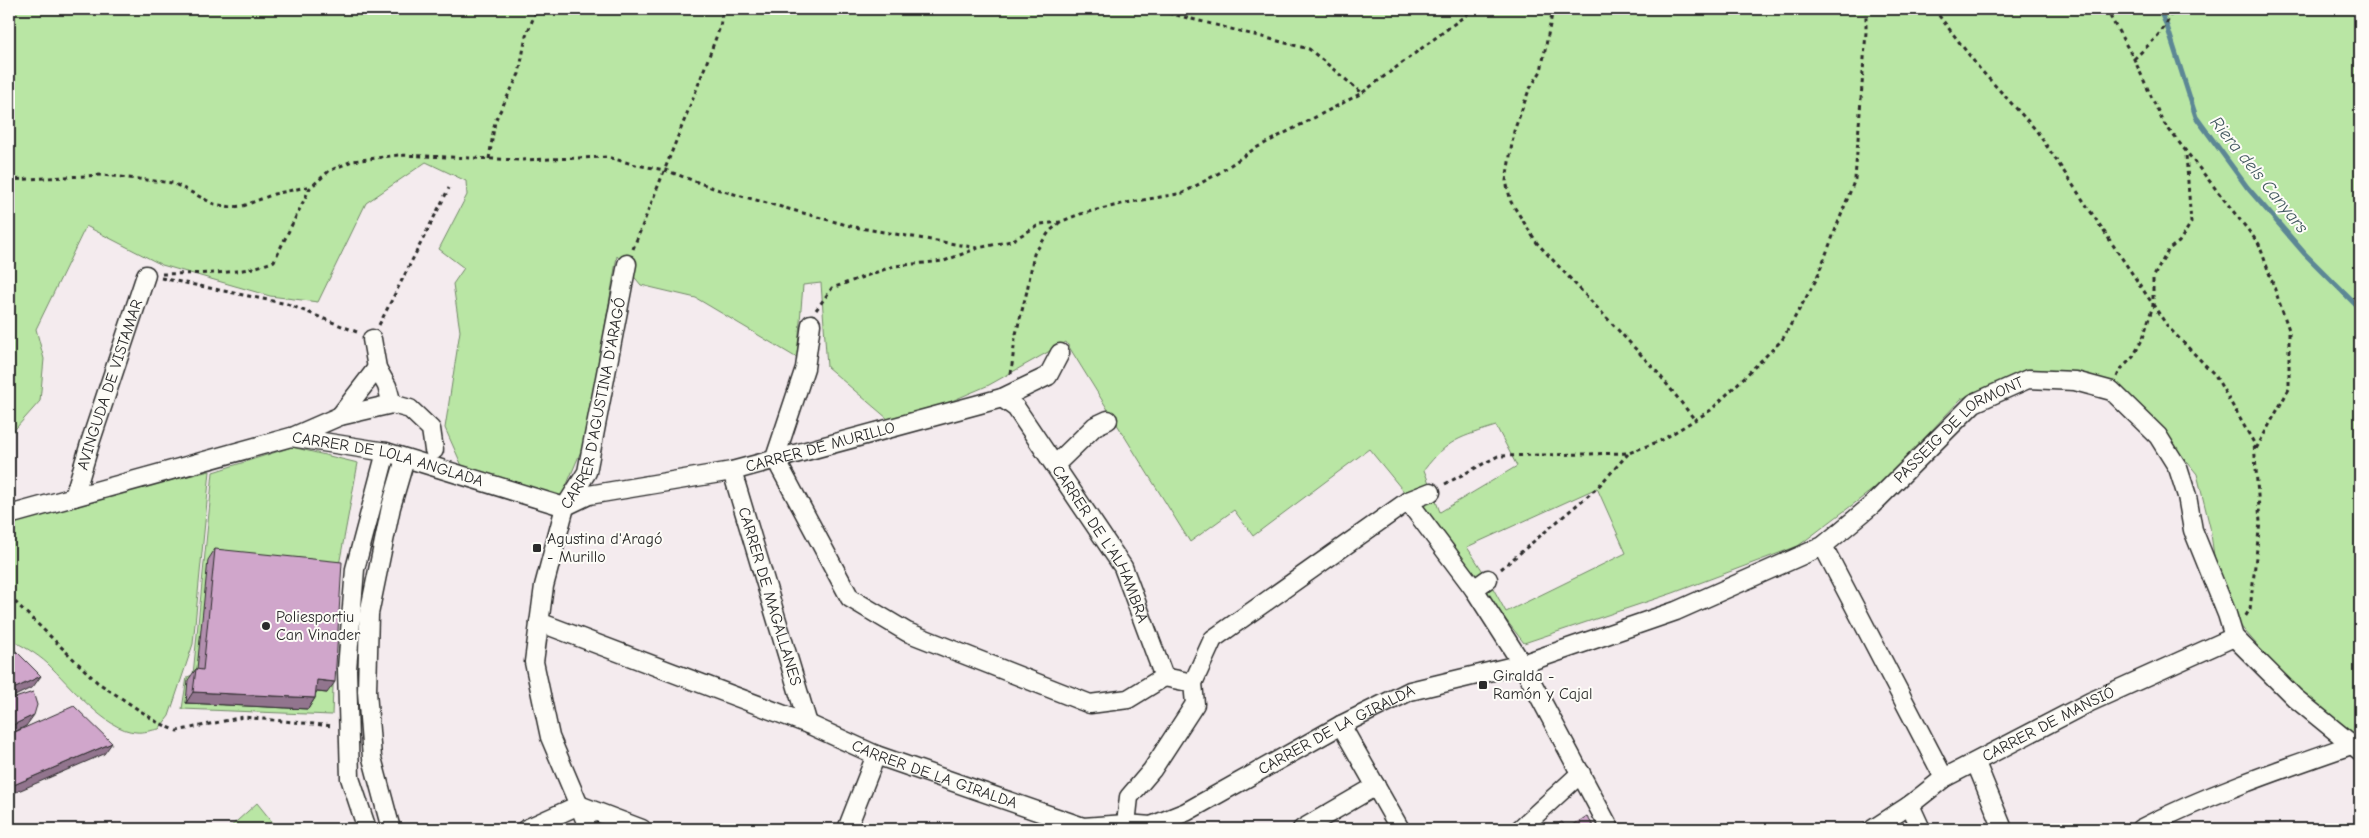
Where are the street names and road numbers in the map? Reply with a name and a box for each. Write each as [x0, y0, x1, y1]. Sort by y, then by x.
street label: CARRER D'AGUSTINA D'ARAGÓ [557, 296, 629, 512]
street label: AVINGUDA DE VISTAMAR [74, 297, 146, 472]
street label: PASSEIG DE LORMONT [1890, 373, 2027, 487]
street label: CARRER DE MURILLO [744, 418, 897, 476]
street label: CARRER DE LOLA ANGLADA [291, 428, 486, 490]
street label: CARRER DE L'ALHAMBRA [1048, 462, 1152, 625]
street label: CARRER DE MAGALLANES [734, 505, 805, 688]
street label: CARRER DE LA GIRALDA [1255, 681, 1418, 779]
street label: CARRER DE MANSIÓ [1979, 682, 2117, 765]
street label: CARRER DE LA GIRALDA [849, 736, 1020, 812]

